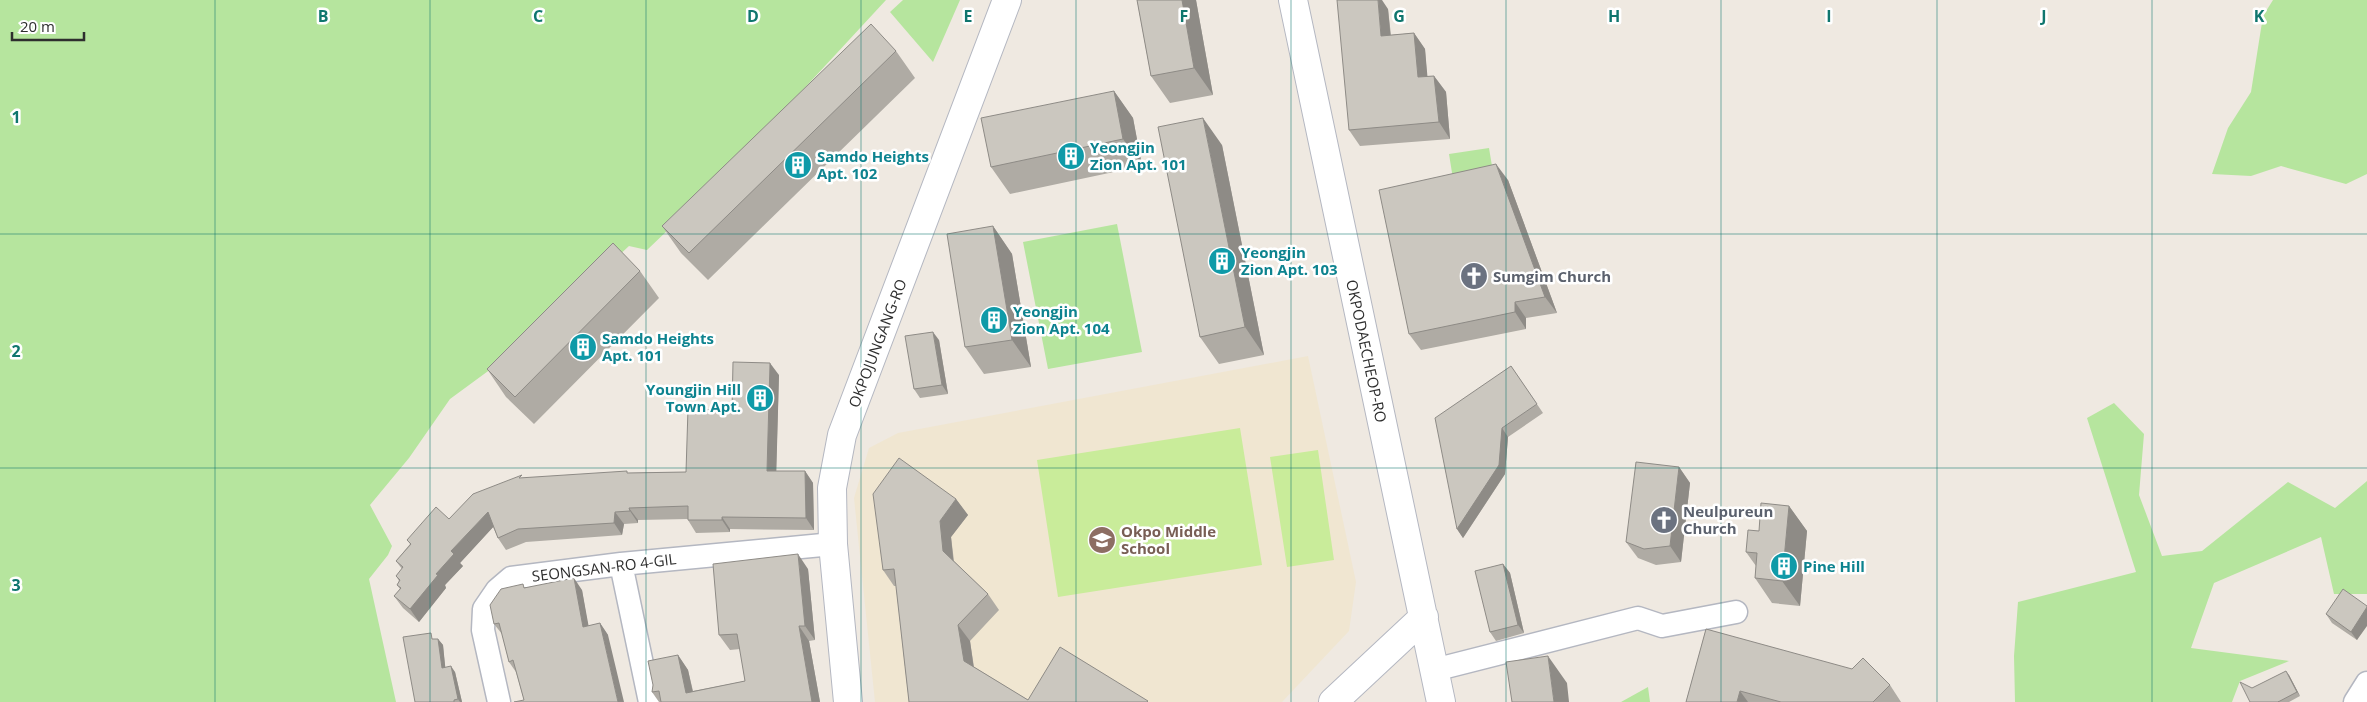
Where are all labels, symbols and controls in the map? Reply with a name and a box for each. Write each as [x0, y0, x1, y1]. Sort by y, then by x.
text: B [318, 5, 328, 27]
text: C [533, 5, 543, 27]
text: D [747, 5, 759, 27]
text: E [964, 5, 973, 27]
text: F [1180, 5, 1188, 27]
text: G [1393, 5, 1405, 27]
text: H [1608, 5, 1620, 27]
text: I [1826, 5, 1832, 27]
text: J [2039, 5, 2047, 27]
text: K [2254, 5, 2265, 27]
scale bar [12, 10, 85, 42]
text: 20 m [20, 16, 55, 36]
text: 1 [11, 106, 21, 128]
place label: Yeongjin Zion Apt. 101 [1090, 137, 1187, 174]
building icon: Yeongjin Zion Apt. 101 [1056, 141, 1086, 171]
place label: Samdo Heights Apt. 102 [817, 146, 929, 183]
building icon: Samdo Heights Apt. 102 [783, 150, 813, 180]
place label: Yeongjin Zion Apt. 103 [1241, 242, 1338, 279]
building icon: Yeongjin Zion Apt. 103 [1207, 246, 1237, 276]
church icon: Sumgim Church [1459, 261, 1489, 291]
place label: Sumgim Church [1493, 266, 1611, 286]
street label: OKPOJUNGANG-RO [843, 276, 911, 410]
street label: OKPODAECHEOP-RO [1342, 278, 1392, 424]
place label: Yeongjin Zion Apt. 104 [1013, 301, 1110, 338]
building icon: Yeongjin Zion Apt. 104 [979, 305, 1009, 335]
place label: Samdo Heights Apt. 101 [602, 328, 714, 365]
building icon: Samdo Heights Apt. 101 [568, 332, 598, 362]
text: 2 [11, 340, 21, 362]
place label: Youngjin Hill Town Apt. [646, 379, 741, 416]
building icon: Youngjin Hill Town Apt. [745, 383, 775, 413]
place label: Neulpureun Church [1683, 501, 1773, 538]
church icon: Neulpureun Church [1649, 505, 1679, 535]
place label: Okpo Middle School [1121, 521, 1216, 558]
school or university icon: Okpo Middle School [1087, 525, 1117, 555]
street label: SEONGSAN-RO 4-GIL [531, 548, 678, 586]
building icon: Pine Hill [1769, 551, 1799, 581]
place label: Pine Hill [1803, 556, 1865, 576]
text: 3 [11, 574, 21, 596]

